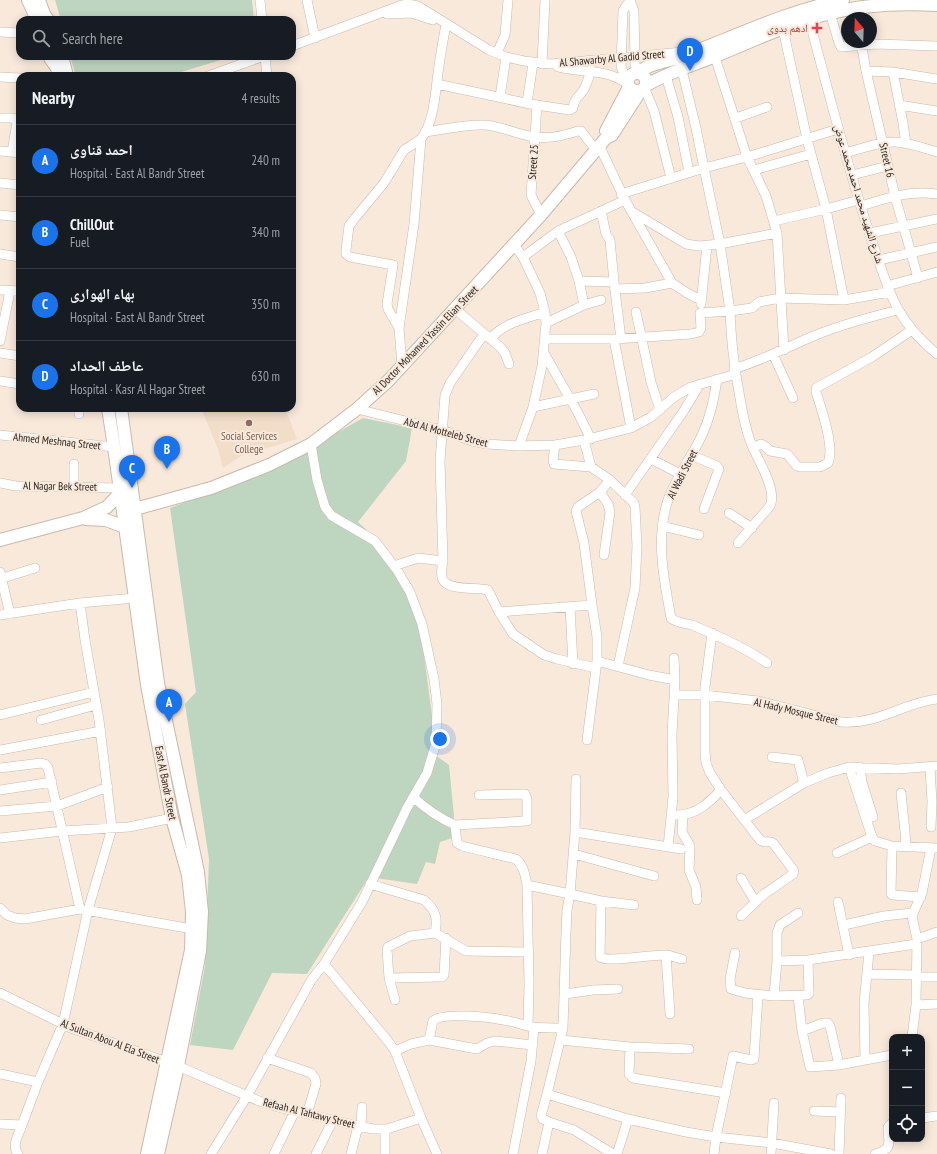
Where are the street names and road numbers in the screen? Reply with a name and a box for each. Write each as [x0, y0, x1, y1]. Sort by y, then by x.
street label: Al Shawarby Al Gadid Street [559, 46, 665, 70]
street label: شارع الشهيد محمد احمد محمد عوض [831, 123, 887, 265]
street label: Street 16 [876, 141, 898, 179]
street label: Street 25 [525, 144, 541, 180]
street label: Al Doctor Mohamed Yassin Elian Street [369, 282, 481, 398]
street label: Abd Al Motteleb Street [403, 414, 489, 450]
street label: Ahmed Meshnaq Street [12, 429, 102, 453]
street label: Al Wadi Street [664, 447, 700, 501]
street label: Al Nagar Bek Street [23, 478, 97, 494]
street label: Al Hady Mosque Street [753, 695, 839, 727]
street label: East Al Bandr Street [152, 745, 180, 821]
street label: Al Sultan Abou Al Ela Street [59, 1016, 161, 1066]
street label: Refaah Al Tahtawy Street [262, 1095, 356, 1131]

